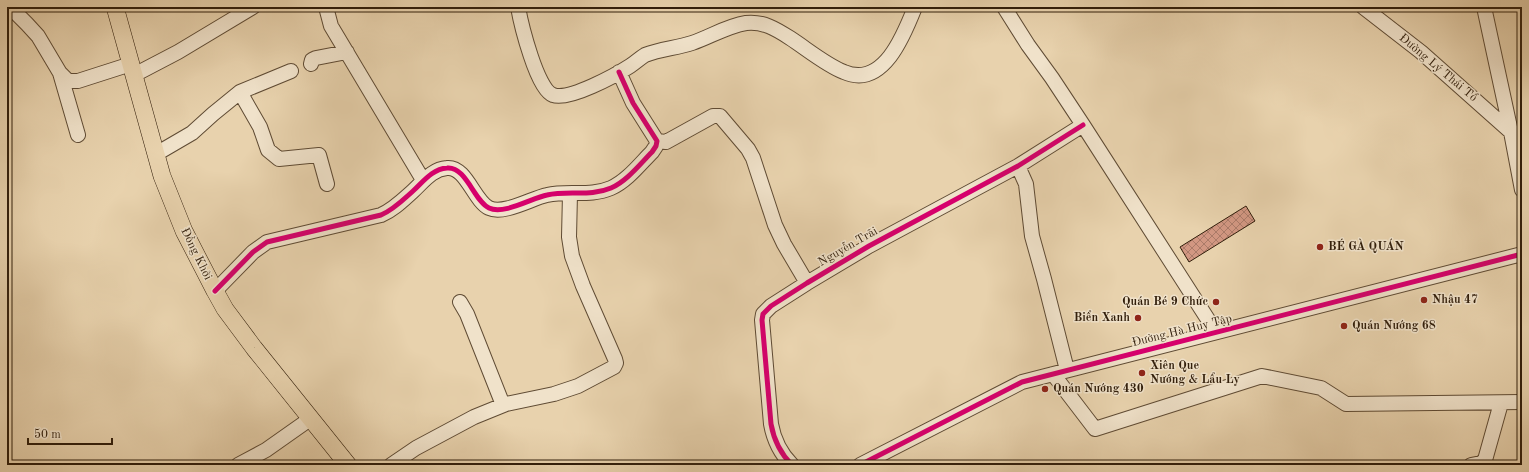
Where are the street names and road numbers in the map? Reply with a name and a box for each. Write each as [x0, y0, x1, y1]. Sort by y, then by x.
street label: Đường Lý Thái Tổ [1397, 30, 1481, 104]
street label: Nguyễn Trãi [816, 224, 880, 269]
street label: Đồng Khởi [178, 225, 216, 282]
street label: Đường Hà Huy Tập [1131, 313, 1233, 349]

